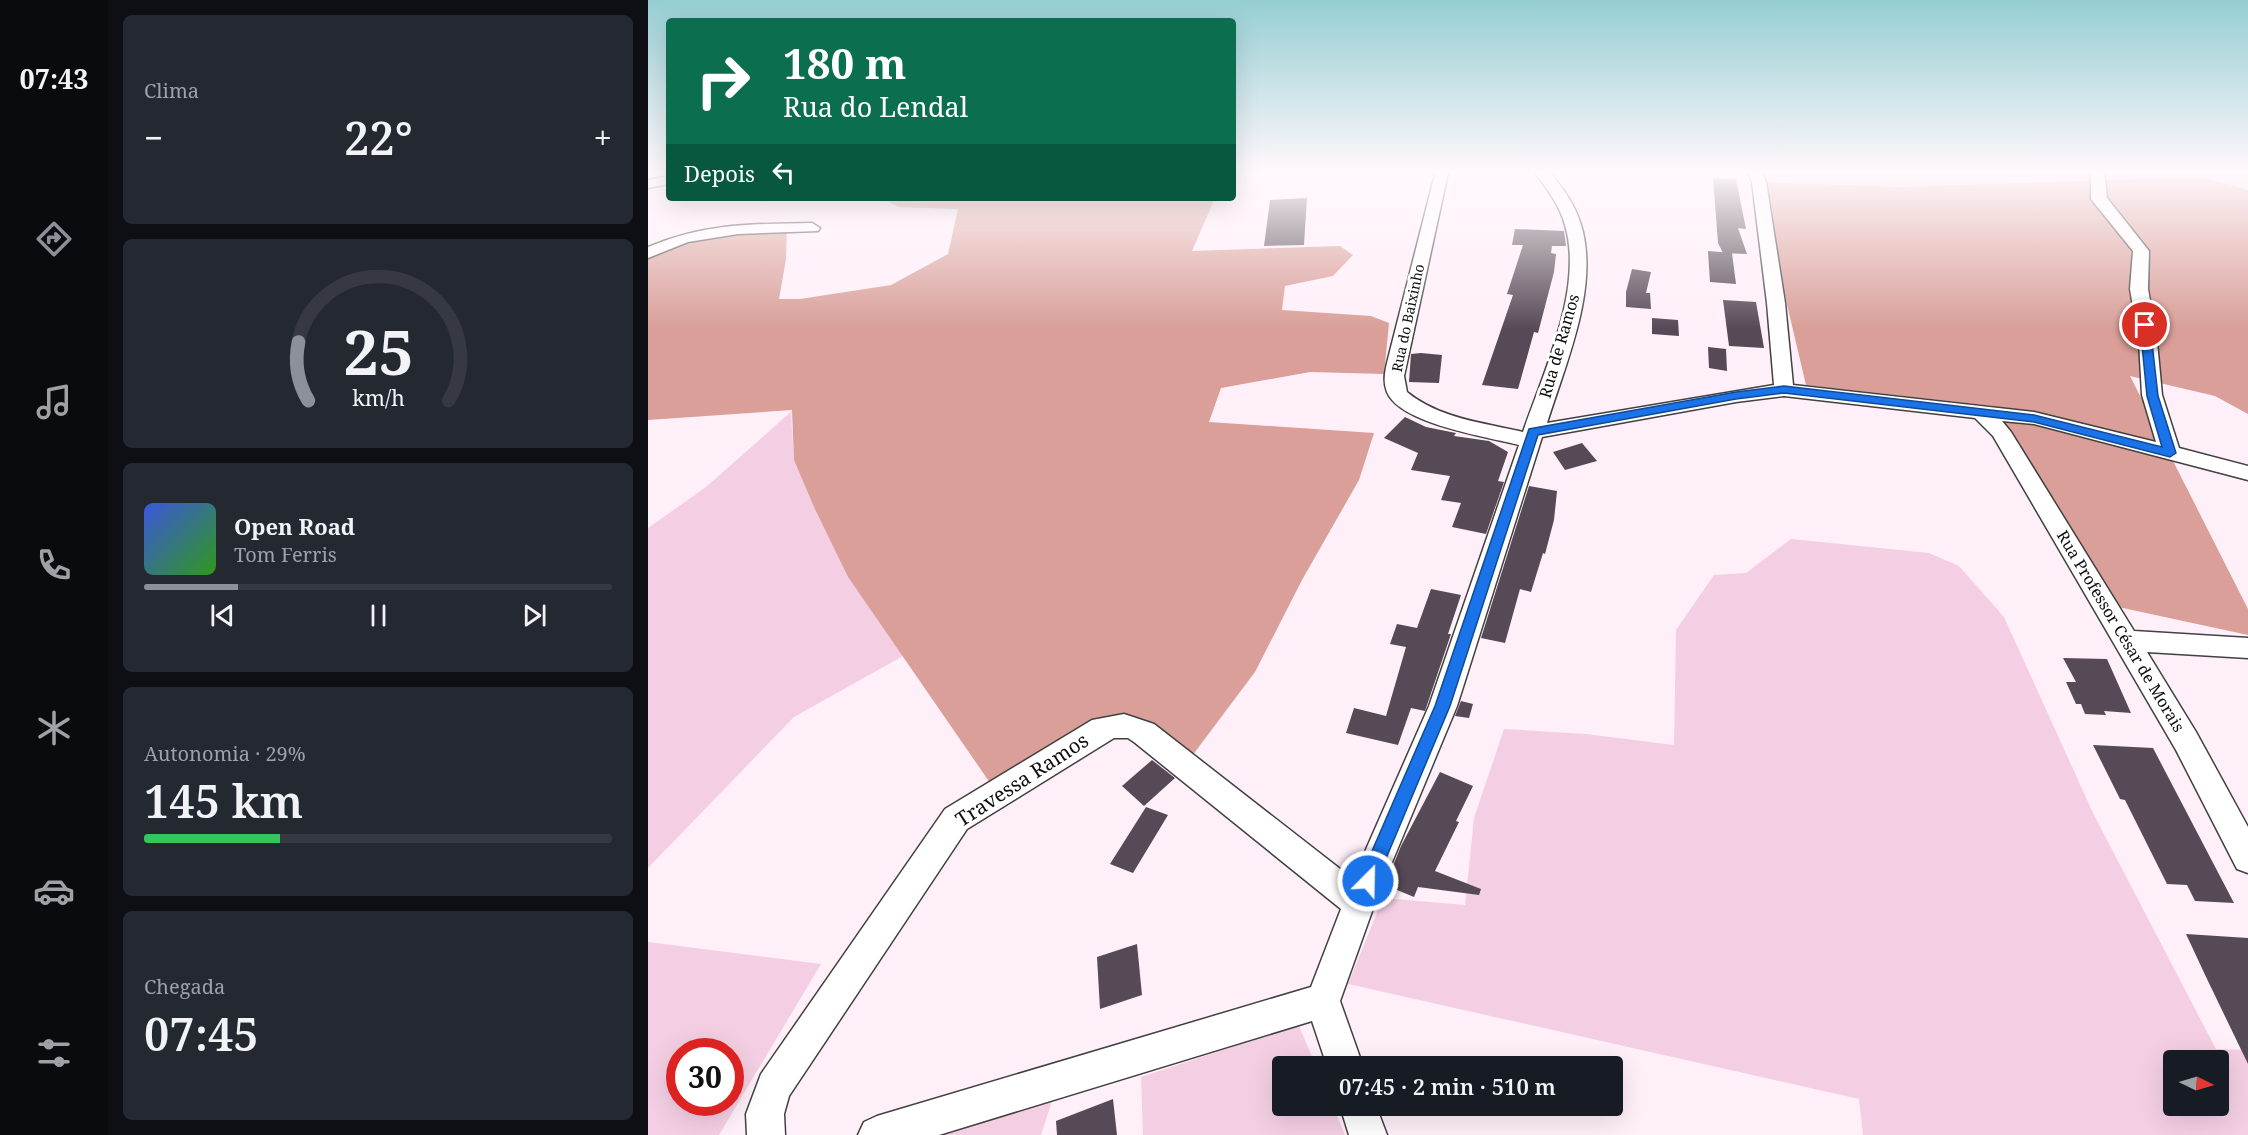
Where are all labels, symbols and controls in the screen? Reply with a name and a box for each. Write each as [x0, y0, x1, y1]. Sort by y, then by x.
text: 180 m [783, 34, 907, 91]
icon: right [684, 42, 762, 120]
text: 07:43 [19, 60, 89, 97]
text: Clima [144, 77, 199, 104]
text: Rua do Lendal [783, 88, 968, 125]
text: 22° [344, 107, 413, 168]
text: − [144, 115, 163, 160]
text: + [594, 115, 612, 160]
icon: left [767, 156, 800, 189]
text: Depois [684, 158, 755, 188]
icon: directions [33, 218, 75, 260]
street label: Rua do Baixinho [1387, 262, 1428, 374]
street label: Rua de Ramos [1534, 291, 1584, 401]
pin [2119, 299, 2170, 350]
text: 25 [343, 308, 413, 393]
icon: arrive [2128, 308, 2161, 341]
icon: music [33, 381, 75, 423]
text: km/h [352, 383, 405, 412]
text: Open Road [234, 511, 355, 541]
street label: Rua Professor César de Morais [2052, 526, 2190, 736]
text: Tom Ferris [234, 541, 337, 568]
icon: phone [33, 544, 75, 586]
icon: previous [206, 599, 239, 632]
icon: pause [362, 599, 395, 632]
icon: next [518, 599, 551, 632]
icon: climate [33, 707, 75, 749]
street label: Travessa Ramos [950, 727, 1093, 833]
text: Autonomia · 29% [144, 740, 306, 767]
text: 145 km [144, 770, 303, 831]
position arrow [1336, 849, 1400, 913]
icon: car [33, 870, 75, 912]
text: Chegada [144, 973, 225, 1000]
text: 07:45 [144, 1003, 259, 1064]
icon: filters [33, 1032, 75, 1074]
speed limit sign: 30 [666, 1038, 744, 1116]
north arrow [2163, 1050, 2229, 1116]
map controls [2163, 1050, 2229, 1116]
text: 07:45 · 2 min · 510 m [1339, 1071, 1556, 1101]

